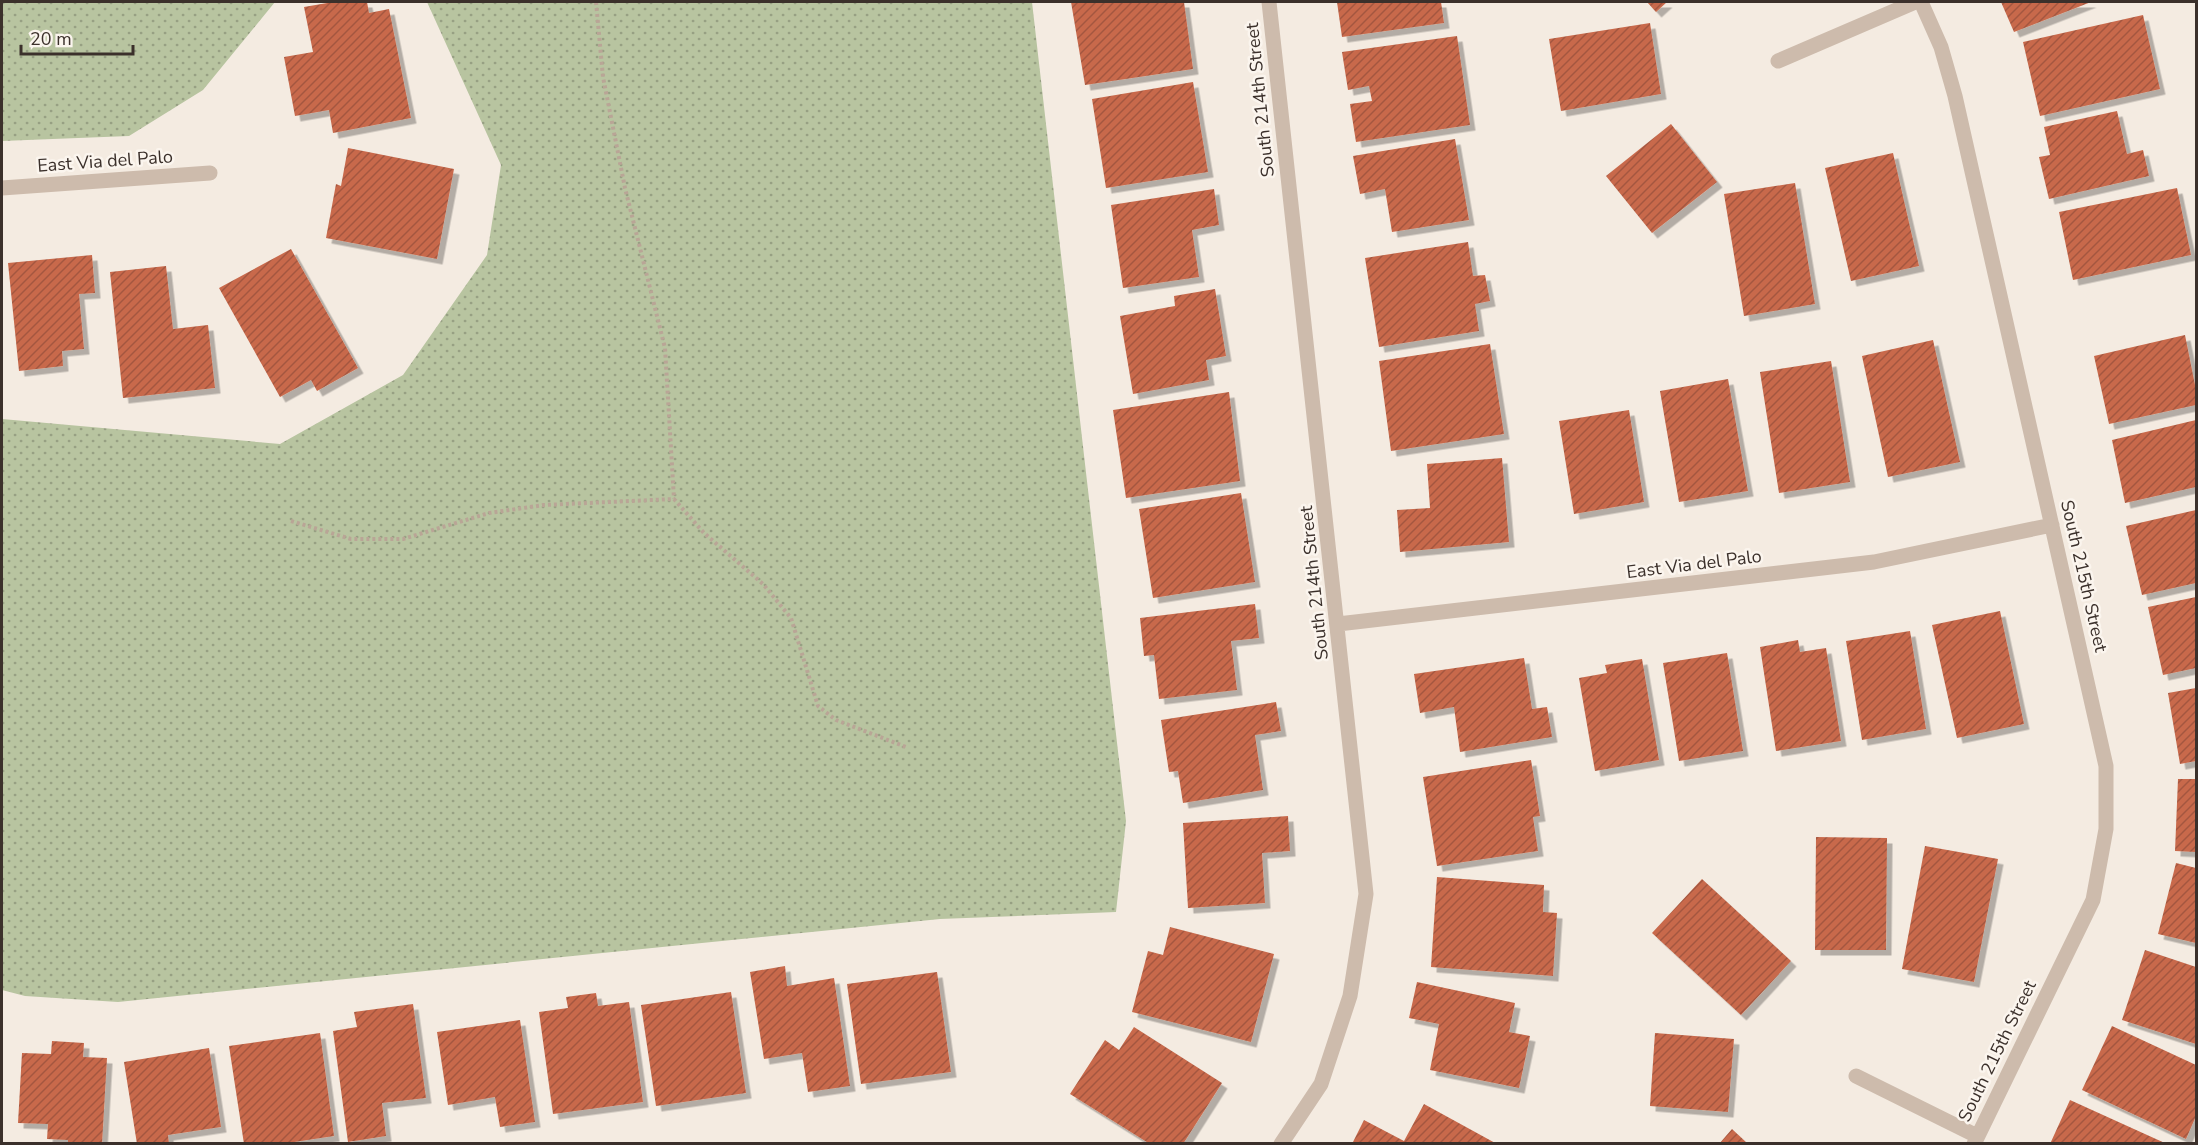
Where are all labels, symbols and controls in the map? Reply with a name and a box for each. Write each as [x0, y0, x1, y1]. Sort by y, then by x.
scale bar [21, 18, 134, 56]
street label: South 214th Street [1240, 21, 1280, 178]
text: 20 m [30, 27, 72, 51]
street label: East Via del Palo [36, 144, 174, 178]
street label: South 215th Street [2055, 498, 2113, 655]
street label: South 214th Street [1294, 504, 1334, 661]
street label: East Via del Palo [1625, 544, 1763, 584]
street label: South 215th Street [1952, 975, 2042, 1126]

